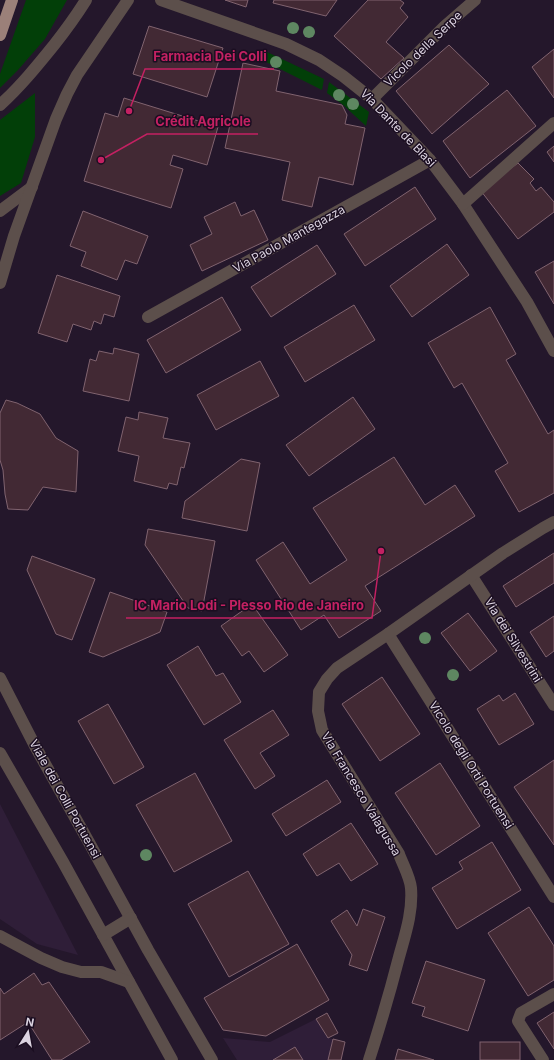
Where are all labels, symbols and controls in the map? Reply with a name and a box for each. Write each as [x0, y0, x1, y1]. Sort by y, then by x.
street label: Vicolo della Serpe [380, 8, 465, 90]
callout: Farmacia Dei Colli [145, 44, 274, 69]
text: Farmacia Dei Colli [153, 48, 267, 64]
street label: Via Dante de Blasi [357, 86, 439, 170]
callout: Crédit Agricole [147, 109, 258, 134]
text: Crédit Agricole [155, 113, 251, 129]
street label: Via Paolo Mantegazza [230, 201, 347, 276]
callout: IC Mario Lodi - Plesso Rio de Janeiro [126, 593, 372, 618]
street label: Via dei Silvestrini [481, 595, 545, 685]
text: IC Mario Lodi - Plesso Rio de Janeiro [134, 597, 364, 613]
street label: Vicolo degli Orti Portuensi [426, 698, 517, 831]
street label: Via Francesco Valagussa [318, 729, 404, 858]
street label: Viale dei Colli Portuensi [26, 737, 104, 861]
north arrow [8, 1012, 48, 1052]
text: N [24, 1015, 35, 1030]

